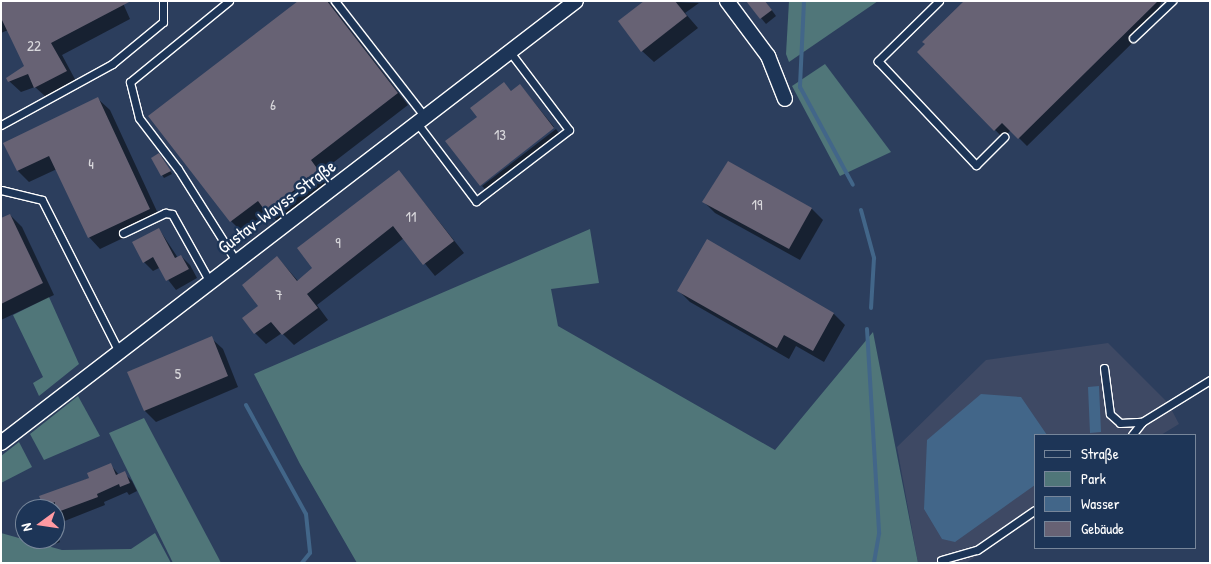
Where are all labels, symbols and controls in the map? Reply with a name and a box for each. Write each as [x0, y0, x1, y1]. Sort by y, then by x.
house number: 22 [27, 37, 41, 55]
house number: 6 [270, 96, 276, 114]
house number: 13 [494, 126, 506, 144]
house number: 4 [88, 155, 94, 173]
street label: Gustav-Wayss-Straße [214, 155, 340, 259]
house number: 19 [752, 196, 762, 214]
house number: 11 [406, 208, 416, 226]
house number: 9 [335, 234, 341, 252]
house number: 7 [275, 286, 283, 304]
house number: 5 [175, 365, 181, 383]
legend [1034, 434, 1196, 549]
text: Straße [1081, 443, 1119, 464]
text: Park [1081, 468, 1106, 489]
text: Wasser [1081, 493, 1119, 514]
north arrow [15, 499, 65, 549]
text: Gebäude [1081, 518, 1124, 539]
text: N [16, 522, 36, 533]

